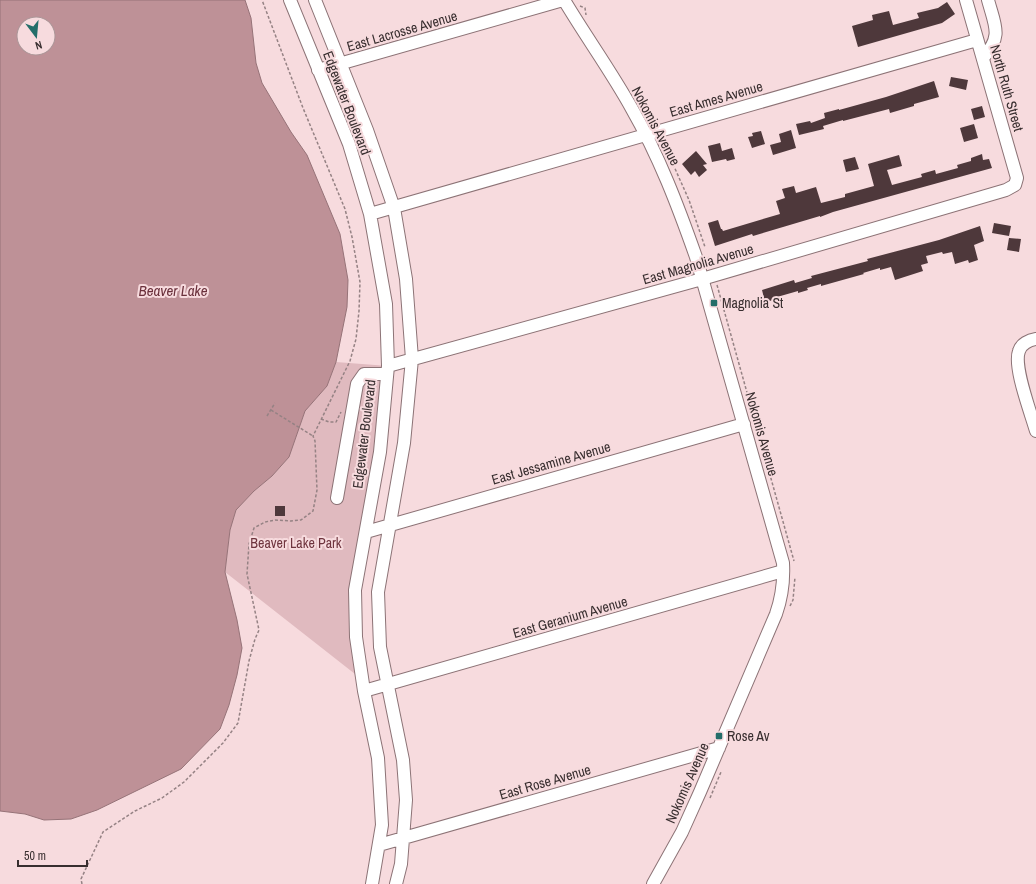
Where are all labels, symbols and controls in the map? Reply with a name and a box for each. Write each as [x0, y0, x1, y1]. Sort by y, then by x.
street label: East Lacrosse Avenue [345, 7, 459, 55]
north arrow [16, 16, 56, 56]
text: N [34, 38, 44, 53]
street label: North Ruth Street [986, 43, 1028, 133]
street label: Edgewater Boulevard [319, 49, 375, 157]
street label: East Ames Avenue [667, 77, 765, 121]
street label: Nokomis Avenue [628, 84, 684, 168]
street label: East Magnolia Avenue [640, 240, 756, 288]
water label: Beaver Lake [138, 280, 208, 301]
place label: Magnolia St [722, 294, 783, 312]
marker: Magnolia St [709, 298, 719, 308]
street label: Edgewater Boulevard [348, 378, 380, 490]
street label: Nokomis Avenue [741, 390, 783, 478]
street label: East Jessamine Avenue [489, 437, 613, 489]
park label: Beaver Lake Park [250, 534, 342, 552]
street label: East Geranium Avenue [511, 592, 629, 642]
place label: Rose Av [727, 727, 770, 745]
marker: Rose Av [714, 731, 724, 741]
street label: Nokomis Avenue [661, 740, 713, 826]
street label: East Rose Avenue [497, 760, 593, 804]
scale bar [18, 842, 87, 868]
text: 50 m [24, 848, 46, 864]

